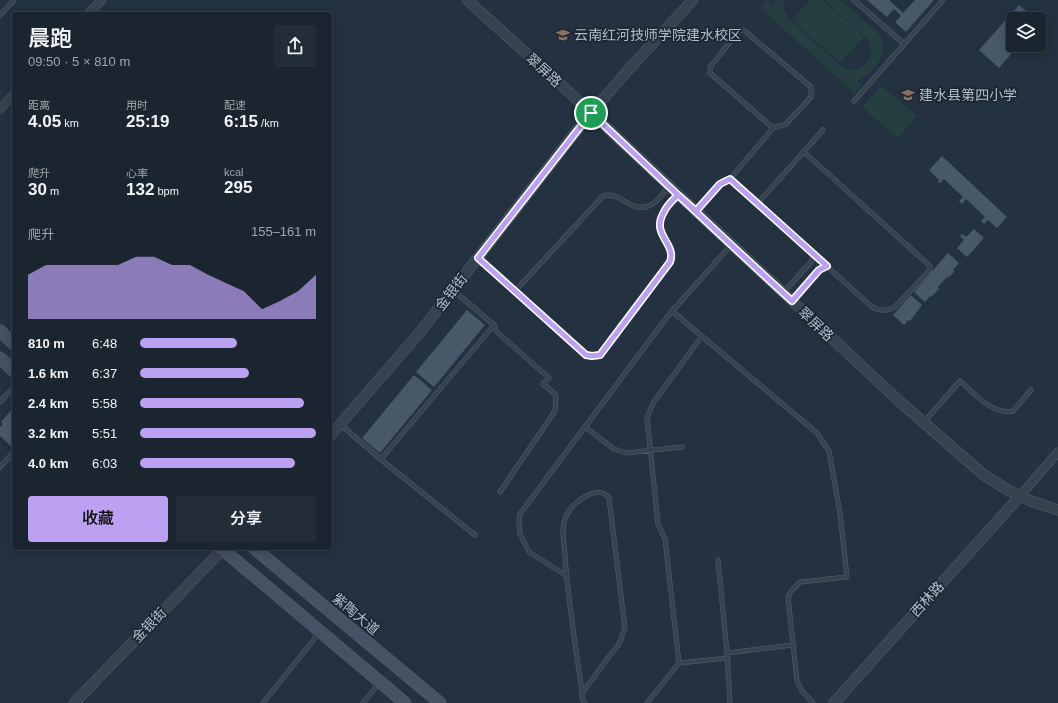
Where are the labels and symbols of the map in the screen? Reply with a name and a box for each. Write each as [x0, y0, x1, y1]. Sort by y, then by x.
school or university icon: 云南红河技师学院建水校区 [555, 27, 571, 43]
place label: 云南红河技师学院建水校区 [574, 27, 742, 43]
street label: 翠屏路 [523, 50, 565, 90]
school or university icon: 建水县第四小学 [900, 87, 916, 103]
place label: 建水县第四小学 [919, 87, 1017, 103]
pin [574, 96, 608, 130]
street label: 金银街 [432, 271, 470, 313]
street label: 翠屏路 [795, 304, 837, 344]
street label: 西林路 [907, 578, 947, 620]
street label: 紫陶大道 [329, 590, 383, 638]
street label: 金银街 [129, 604, 169, 646]

